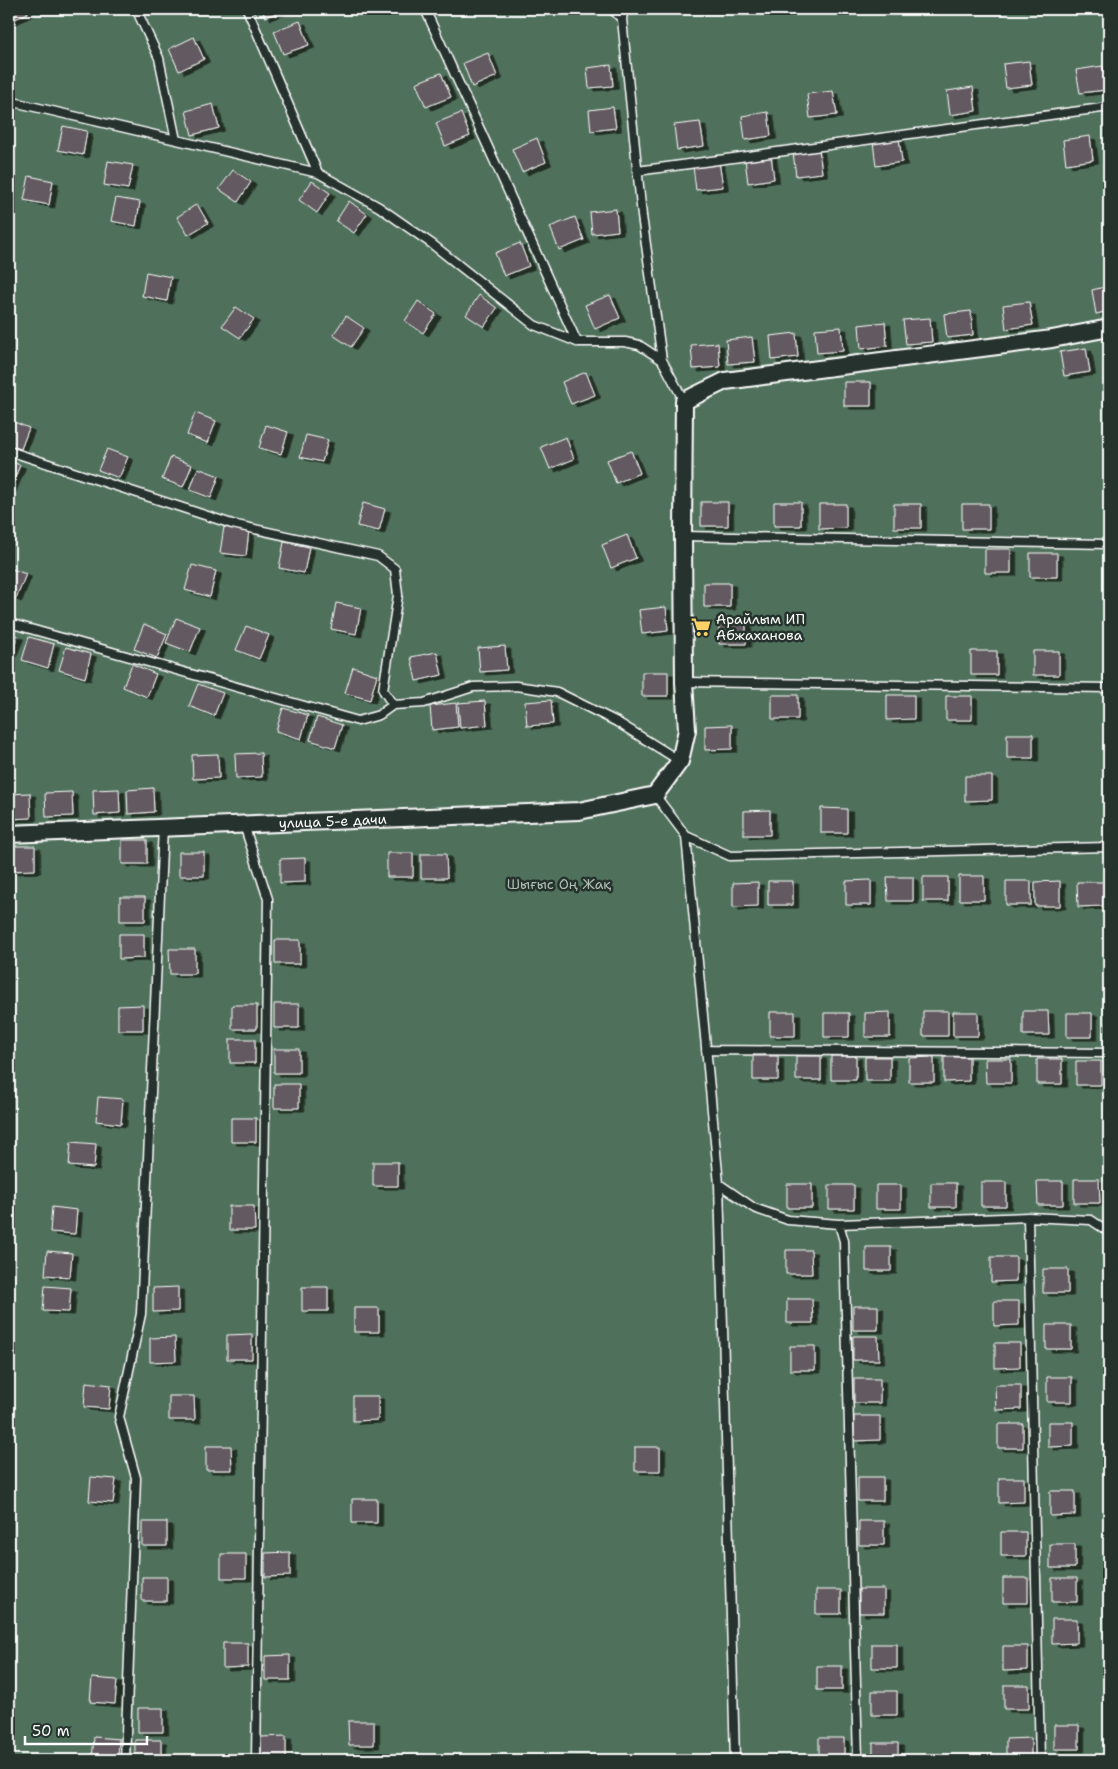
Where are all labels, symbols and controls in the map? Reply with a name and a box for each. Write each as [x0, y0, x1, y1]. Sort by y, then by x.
place label: Арайлым ИП Абжаханова [716, 610, 805, 644]
supermarket icon: Арайлым ИП Абжаханова [690, 616, 712, 638]
street label: улица 5-е дачи [278, 810, 387, 832]
park label: Шығыс Оң Жақ [507, 875, 611, 893]
scale bar [25, 1714, 148, 1746]
text: 50 m [32, 1721, 70, 1741]

